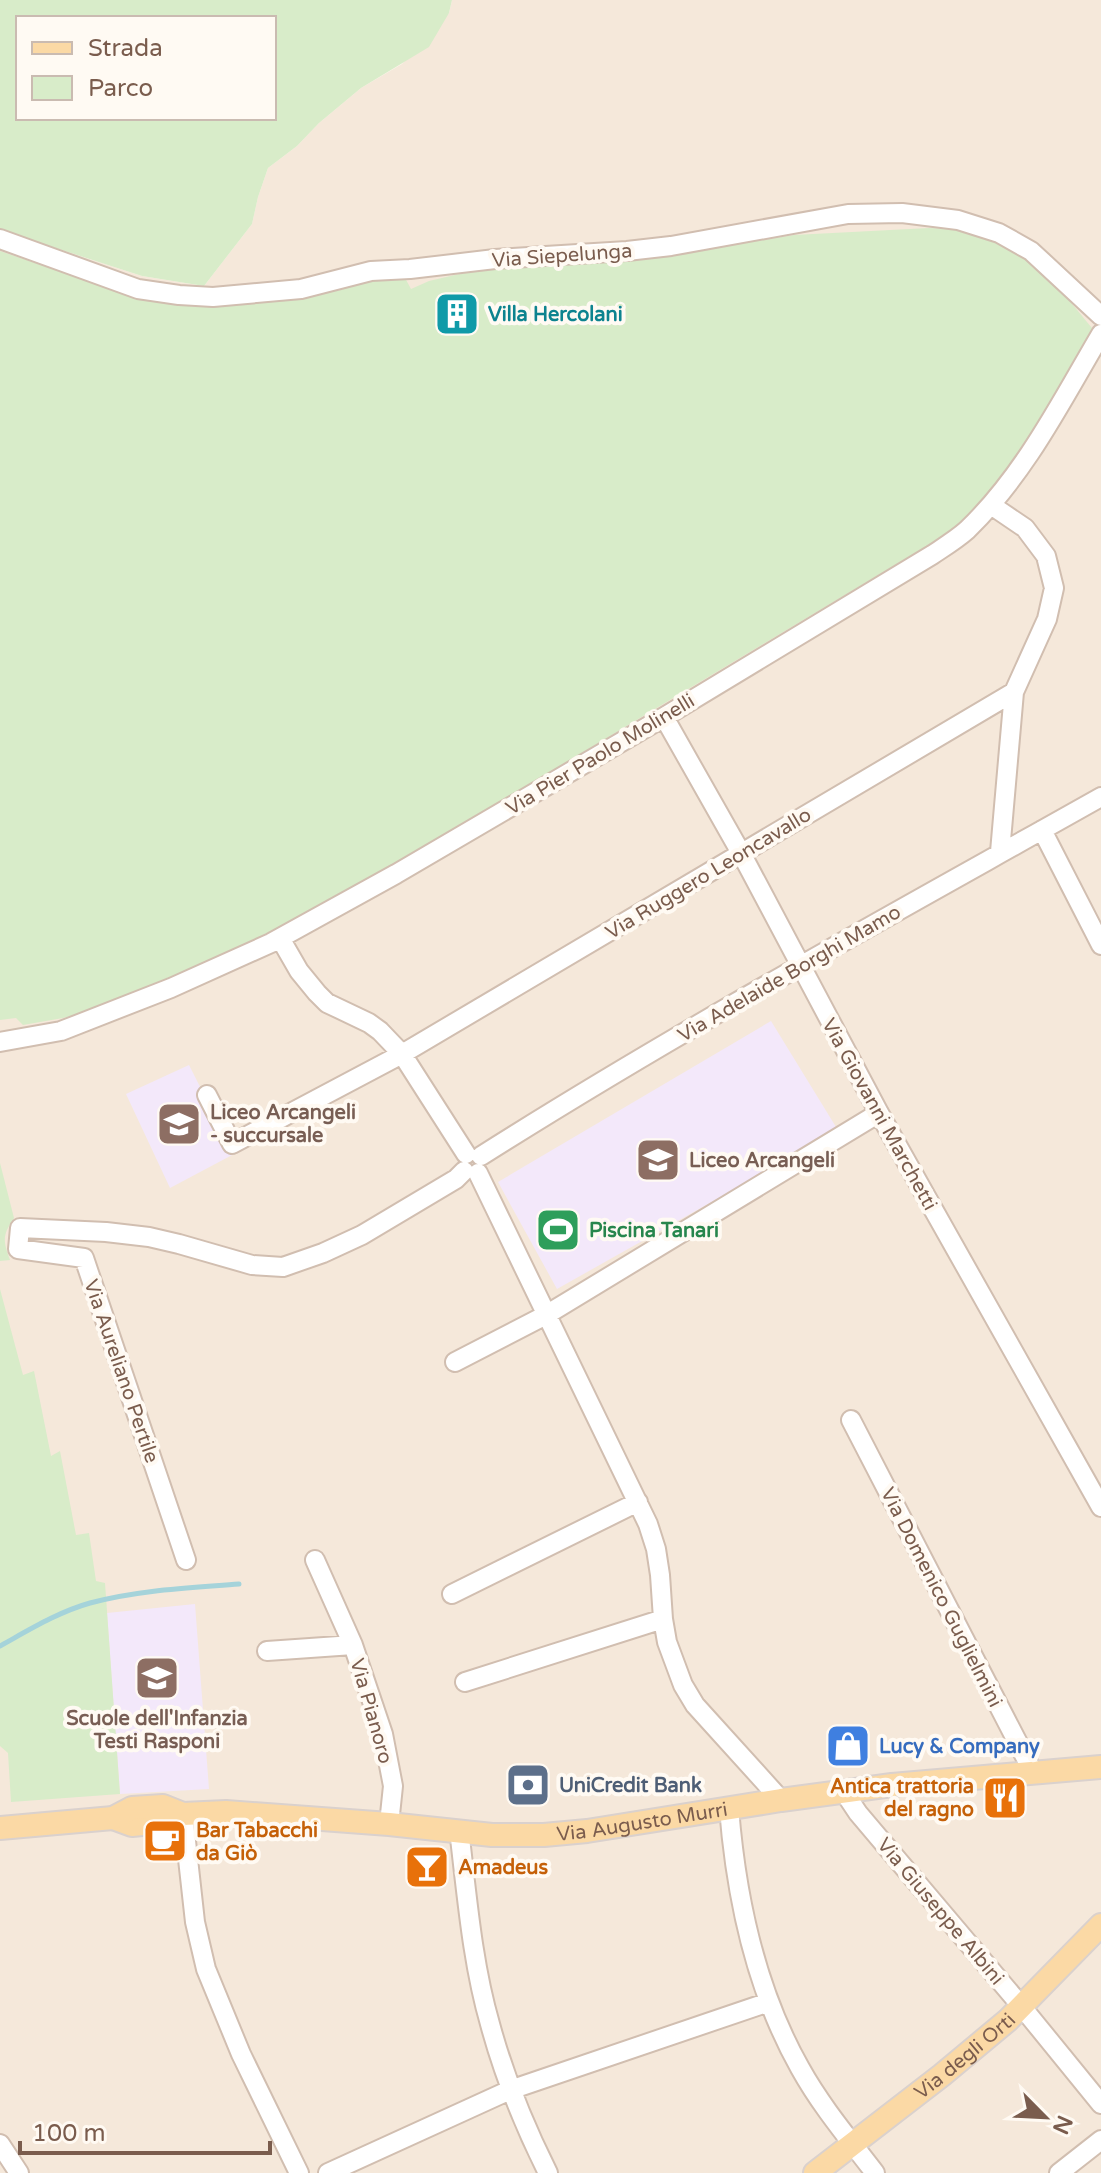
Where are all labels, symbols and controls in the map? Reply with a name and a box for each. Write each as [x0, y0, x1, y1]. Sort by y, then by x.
legend [16, 16, 276, 120]
text: Strada [88, 34, 163, 63]
text: Parco [88, 74, 153, 103]
street label: Via Siepelunga [491, 239, 633, 273]
building icon: Villa Hercolani [433, 290, 481, 338]
place label: Villa Hercolani [488, 303, 623, 327]
street label: Via Pier Paolo Molinelli [502, 689, 699, 821]
street label: Via Ruggero Leoncavallo [601, 803, 816, 945]
street label: Via Adelaide Borghi Mamo [674, 900, 905, 1048]
street label: Via Giovanni Marchetti [816, 1014, 942, 1215]
school or university icon: Liceo Arcangeli - succursale [155, 1100, 203, 1148]
place label: Liceo Arcangeli - succursale [210, 1101, 356, 1148]
school or university icon: Liceo Arcangeli [634, 1136, 682, 1184]
place label: Liceo Arcangeli [689, 1149, 835, 1173]
sports icon: Piscina Tanari [534, 1206, 582, 1254]
place label: Piscina Tanari [589, 1219, 719, 1243]
street label: Via Aureliano Pertile [78, 1276, 164, 1466]
street label: Via Domenico Guglielmini [875, 1484, 1007, 1711]
school or university icon: Scuole dell'Infanzia Testi Rasponi [133, 1654, 181, 1702]
street label: Via Pianoro [345, 1656, 398, 1767]
place label: Scuole dell'Infanzia Testi Rasponi [66, 1707, 248, 1754]
shop icon: Lucy & Company [824, 1722, 872, 1770]
place label: Lucy & Company [879, 1735, 1040, 1759]
bank icon: UniCredit Bank [504, 1761, 552, 1809]
place label: UniCredit Bank [559, 1774, 702, 1798]
restaurant icon: Antica trattoria del ragno [981, 1774, 1029, 1822]
place label: Antica trattoria del ragno [830, 1775, 974, 1822]
street label: Via Augusto Murri [556, 1798, 729, 1847]
cafe icon: Bar Tabacchi da Giò [141, 1817, 189, 1865]
place label: Bar Tabacchi da Giò [196, 1819, 318, 1866]
street label: Via Giuseppe Albini [872, 1833, 1009, 1990]
bar icon: Amadeus [403, 1843, 451, 1891]
place label: Amadeus [458, 1856, 549, 1880]
street label: Via degli Orti [910, 2009, 1021, 2105]
north arrow [1005, 2077, 1085, 2157]
scale bar [20, 2105, 270, 2155]
text: N [1047, 2111, 1078, 2138]
text: 100 m [32, 2119, 106, 2148]

